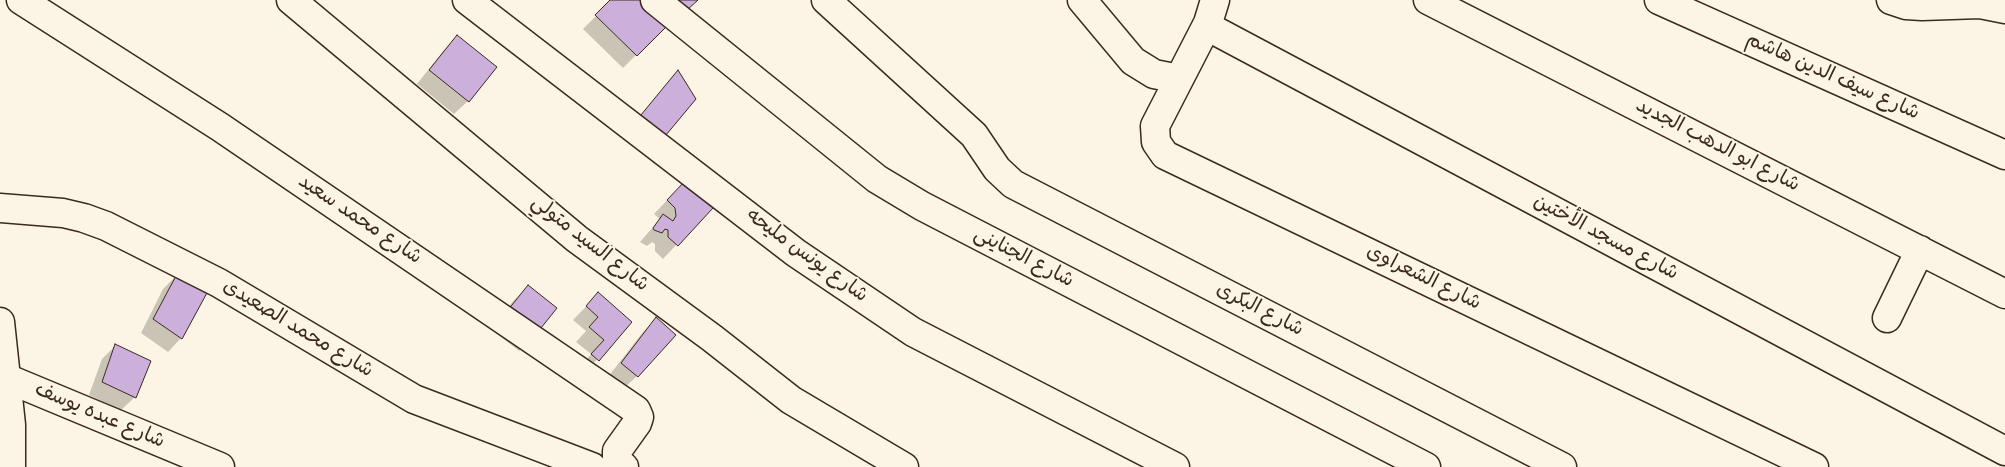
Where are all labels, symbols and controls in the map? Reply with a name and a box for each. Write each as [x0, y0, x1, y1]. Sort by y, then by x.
street label: شارع سيف الدين هاشم [1741, 29, 1923, 127]
street label: شارع ابو الدهب الجديد [1631, 95, 1803, 199]
street label: شارع محمد سعيد [293, 171, 425, 271]
street label: شارع مسجد الأختين [1528, 191, 1682, 287]
street label: شارع السيد متولي [525, 192, 653, 298]
street label: شارع يونس مليحه [740, 205, 872, 309]
street label: شارع الجناينى [969, 224, 1077, 294]
street label: شارع الشعراوى [1362, 241, 1484, 317]
street label: شارع محمد الصعيدى [217, 276, 377, 384]
street label: شارع البكرى [1211, 279, 1307, 343]
street label: شارع عبده يوسف [30, 379, 168, 455]

